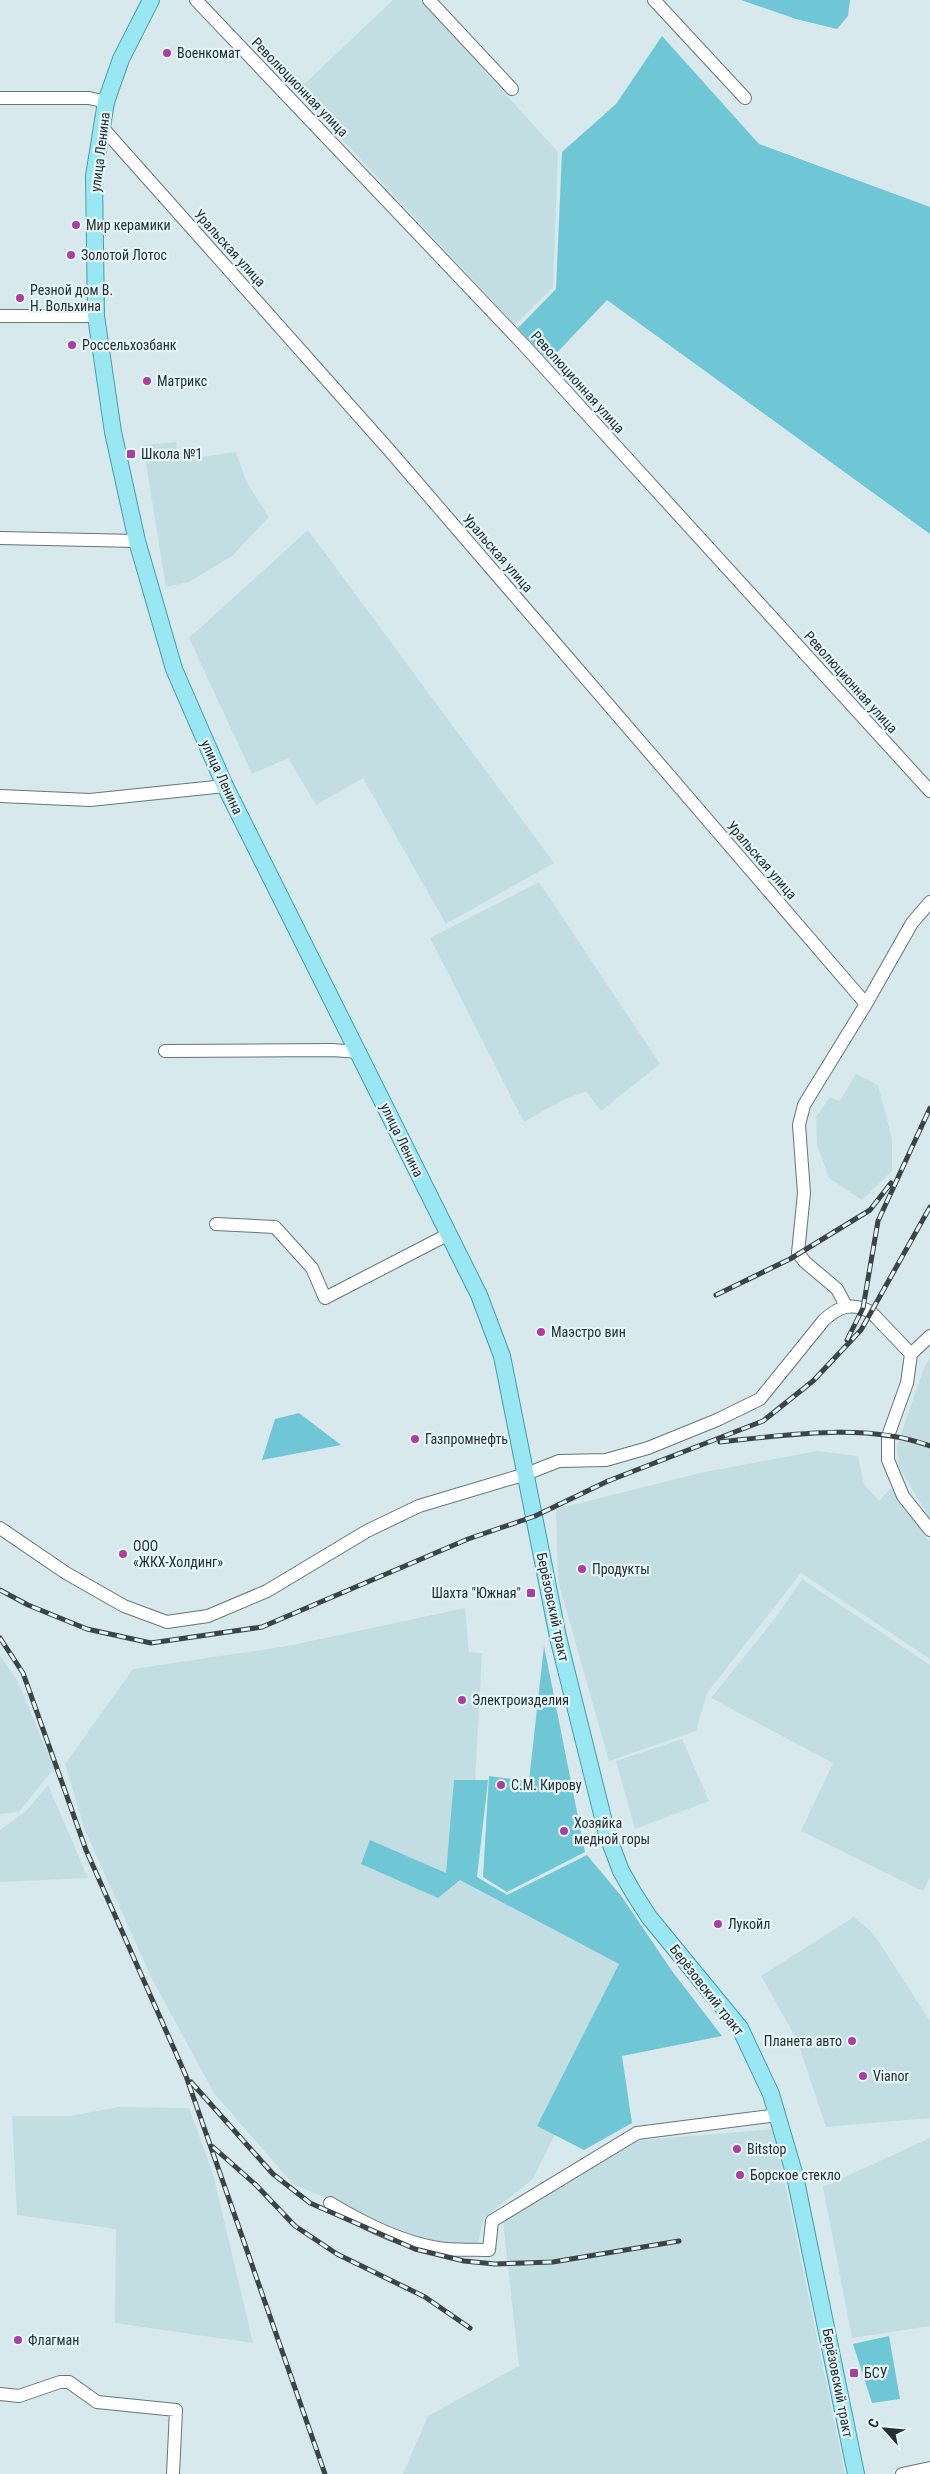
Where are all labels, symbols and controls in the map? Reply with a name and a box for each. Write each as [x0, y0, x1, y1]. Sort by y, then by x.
street label: Революционная улица [249, 34, 351, 140]
place label: Военкомат [177, 45, 241, 61]
marker: Военкомат [161, 47, 173, 59]
street label: улица Ленина [87, 111, 113, 193]
street label: Уральская улица [191, 206, 269, 290]
place label: Мир керамики [86, 217, 171, 233]
marker: Мир керамики [70, 219, 82, 231]
place label: Золотой Лотос [81, 247, 167, 263]
marker: Золотой Лотос [65, 249, 77, 261]
place label: Резной дом В. Н. Вольхина [30, 282, 113, 314]
marker: Резной дом В. Н. Вольхина [14, 292, 26, 304]
street label: Революционная улица [528, 328, 628, 436]
place label: Россельхозбанк [82, 337, 177, 353]
marker: Россельхозбанк [66, 339, 78, 351]
place label: Матрикс [157, 373, 207, 389]
marker: Матрикс [141, 375, 153, 387]
place label: Школа №1 [141, 446, 202, 462]
marker: Школа №1 [125, 448, 137, 460]
street label: Уральская улица [460, 511, 536, 595]
street label: Революционная улица [801, 628, 901, 736]
street label: улица Ленина [198, 737, 246, 817]
street label: Уральская улица [724, 818, 800, 902]
street label: улица Ленина [377, 1100, 427, 1180]
place label: Маэстро вин [551, 1324, 626, 1340]
marker: Маэстро вин [535, 1326, 547, 1338]
place label: Газпромнефть [425, 1431, 508, 1447]
marker: Газпромнефть [409, 1433, 421, 1445]
place label: ООО «ЖКХ-Холдинг» [133, 1538, 223, 1570]
marker: ООО «ЖКХ-Холдинг» [117, 1548, 129, 1560]
street label: Берёзовский тракт [534, 1551, 572, 1663]
place label: Продукты [592, 1561, 650, 1577]
marker: Продукты [576, 1563, 588, 1575]
place label: Шахта "Южная" [431, 1585, 521, 1601]
marker: Шахта "Южная" [525, 1587, 537, 1599]
place label: Электроизделия [472, 1692, 569, 1708]
marker: Электроизделия [456, 1694, 468, 1706]
place label: С.М. Кирову [511, 1777, 582, 1793]
marker: С.М. Кирову [495, 1779, 507, 1791]
place label: Хозяйка медной горы [574, 1815, 650, 1847]
marker: Хозяйка медной горы [558, 1825, 570, 1837]
place label: Лукойл [728, 1916, 770, 1932]
marker: Лукойл [712, 1918, 724, 1930]
street label: Берёзовский тракт [667, 1941, 747, 2039]
place label: Планета авто [764, 2033, 842, 2049]
marker: Планета авто [846, 2035, 858, 2047]
place label: Vianor [873, 2068, 909, 2084]
marker: Vianor [857, 2070, 869, 2082]
place label: Bitstop [747, 2141, 786, 2157]
marker: Bitstop [731, 2143, 743, 2155]
place label: Борское стекло [750, 2167, 841, 2183]
marker: Борское стекло [734, 2169, 746, 2181]
street label: Берёзовский тракт [820, 2327, 856, 2439]
place label: Флагман [28, 2332, 79, 2348]
marker: Флагман [12, 2334, 24, 2346]
place label: БСУ [864, 2365, 888, 2381]
marker: БСУ [848, 2367, 860, 2379]
north arrow [860, 2404, 910, 2454]
text: С [864, 2416, 882, 2430]

